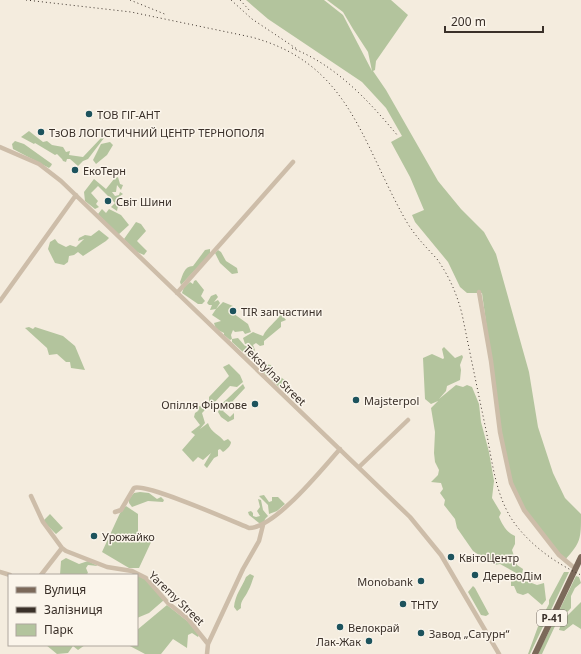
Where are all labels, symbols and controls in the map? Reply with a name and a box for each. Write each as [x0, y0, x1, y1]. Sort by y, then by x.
scale bar [445, 8, 543, 34]
text: 200 m [451, 13, 486, 30]
place label: ТОВ ГІГ-АНТ [97, 107, 160, 122]
marker: ТОВ ГІГ-АНТ [84, 109, 94, 119]
place label: ТзОВ ЛОГІСТИЧНИЙ ЦЕНТР ТЕРНОПОЛЯ [49, 125, 265, 140]
marker: ТзОВ ЛОГІСТИЧНИЙ ЦЕНТР ТЕРНОПОЛЯ [36, 127, 46, 137]
place label: ЕкоТерн [83, 163, 126, 178]
marker: ЕкоТерн [70, 165, 80, 175]
place label: Світ Шини [116, 194, 172, 209]
marker: Світ Шини [103, 196, 113, 206]
place label: TIR запчастини [241, 304, 322, 319]
marker: TIR запчастини [228, 306, 238, 316]
street label: Tekstylna Street [240, 341, 310, 409]
place label: Majsterpol [364, 393, 419, 408]
marker: Majsterpol [351, 395, 361, 405]
place label: Опілля Фірмове [161, 397, 247, 412]
marker: Опілля Фірмове [250, 399, 260, 409]
place label: Урожайко [102, 529, 155, 544]
marker: Урожайко [89, 531, 99, 541]
place label: КвітоЦентр [459, 550, 520, 565]
marker: КвітоЦентр [446, 552, 456, 562]
street label: Yaremy Street [146, 568, 208, 628]
place label: ДеревоДім [483, 568, 542, 583]
marker: ДеревоДім [470, 570, 480, 580]
legend [8, 574, 138, 646]
place label: Monobank [357, 574, 413, 589]
marker: Monobank [416, 576, 426, 586]
text: Вулиця [44, 581, 86, 598]
place label: ТНТУ [411, 597, 438, 612]
marker: ТНТУ [398, 599, 408, 609]
text: Залізниця [44, 601, 103, 618]
road number: Р-41 [537, 610, 567, 626]
place label: Велокрай [348, 620, 400, 635]
text: Парк [44, 621, 74, 638]
marker: Велокрай [335, 622, 345, 632]
place label: Завод „Сатурн“ [429, 626, 509, 641]
marker: Завод „Сатурн“ [416, 628, 426, 638]
place label: Лак-Жак [316, 634, 361, 649]
marker: Лак-Жак [364, 636, 374, 646]

